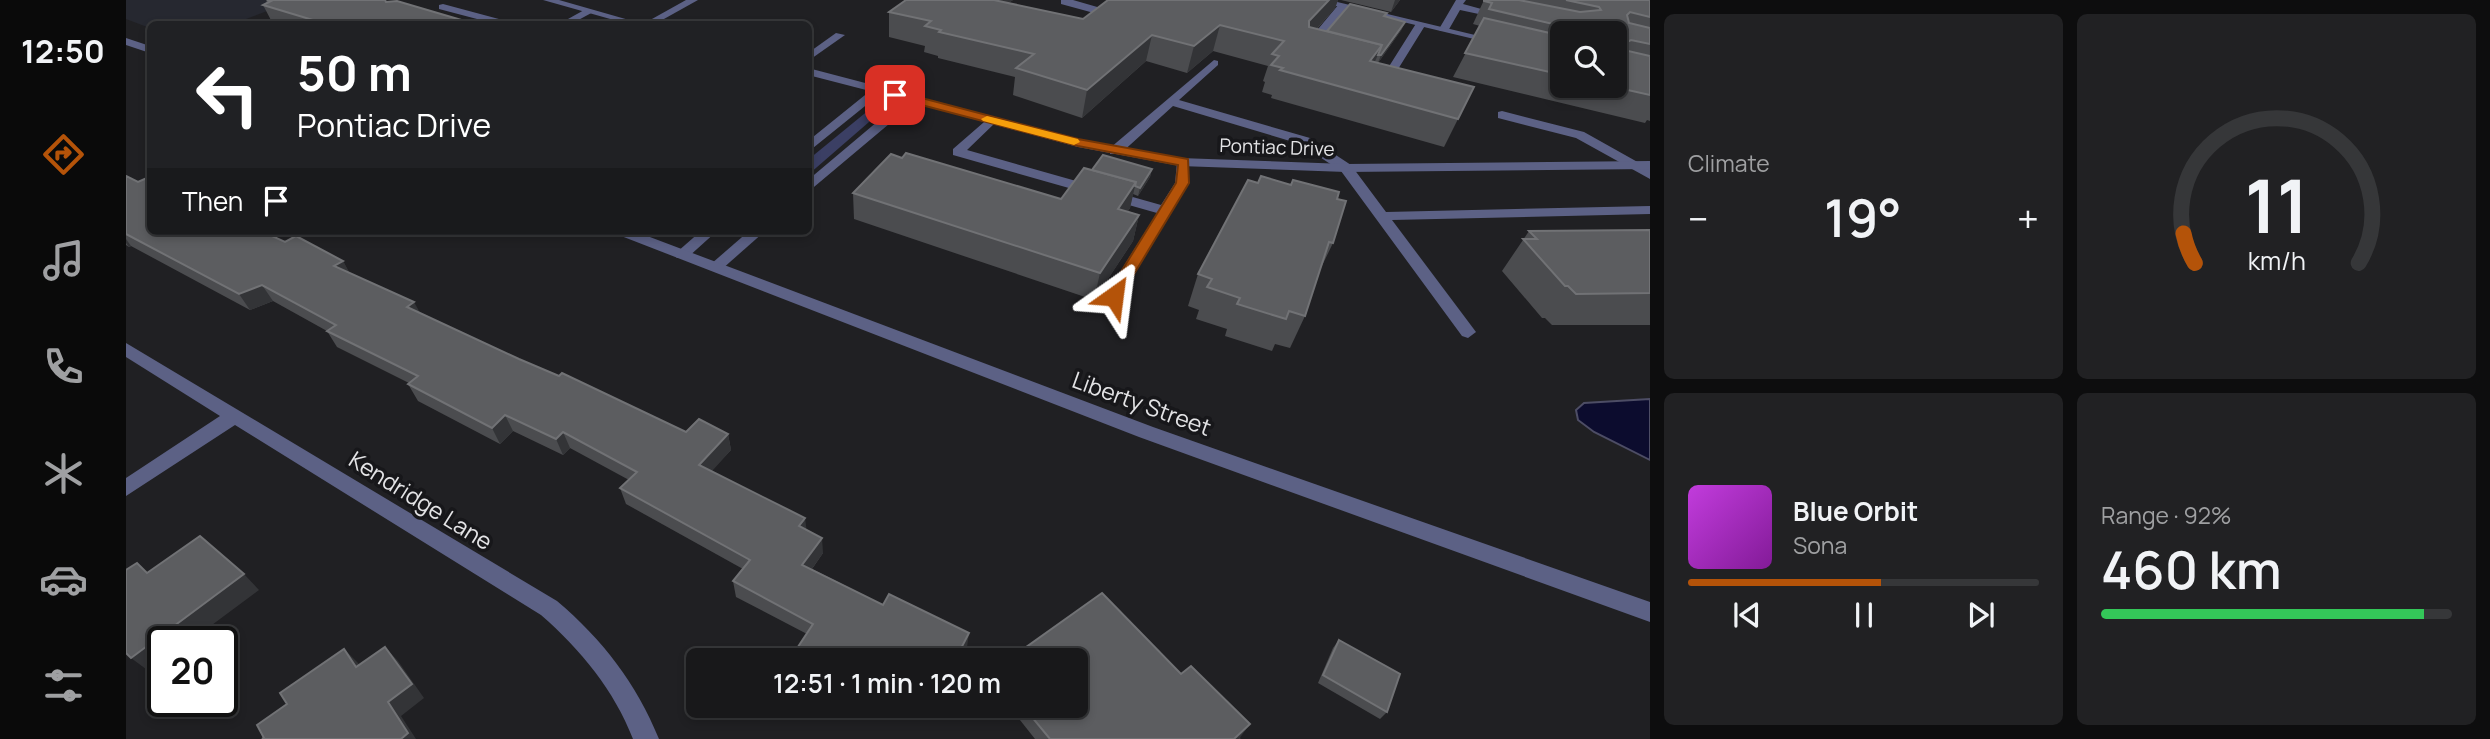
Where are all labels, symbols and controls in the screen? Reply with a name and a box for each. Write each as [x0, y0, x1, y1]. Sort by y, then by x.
map controls [1550, 21, 1627, 98]
button: search [1550, 21, 1627, 98]
text: 12:50 [21, 29, 105, 73]
text: 50 m [297, 39, 412, 106]
icon: left [182, 49, 273, 140]
pin [865, 65, 925, 125]
icon: arrive [876, 76, 914, 114]
text: Pontiac Drive [297, 103, 491, 147]
icon: directions [39, 130, 88, 179]
street label: Pontiac Drive [1219, 132, 1335, 162]
text: Climate [1688, 147, 1770, 179]
text: 11 [2245, 155, 2308, 255]
icon: arrive [257, 182, 295, 220]
text: 19° [1824, 182, 1902, 253]
text: Then [182, 183, 243, 219]
text: − [1688, 192, 1709, 244]
text: + [2017, 192, 2039, 244]
icon: music [39, 236, 88, 285]
text: km/h [2247, 242, 2306, 277]
position arrow [1077, 259, 1151, 333]
icon: phone [39, 342, 88, 391]
street label: Liberty Street [1068, 363, 1216, 443]
street label: Kendridge Lane [343, 443, 499, 557]
icon: climate [39, 449, 88, 498]
text: Blue Orbit [1793, 493, 1918, 529]
text: Range · 92% [2101, 499, 2232, 531]
text: Sona [1793, 529, 1847, 561]
text: 460 km [2101, 534, 2282, 605]
icon: car [39, 555, 88, 604]
icon: previous [1728, 596, 1766, 634]
icon: pause [1845, 596, 1883, 634]
icon: next [1962, 596, 2000, 634]
speed limit sign: 20 [147, 626, 238, 717]
icon: filters [39, 661, 88, 710]
text: 12:51 · 1 min · 120 m [773, 665, 1001, 701]

